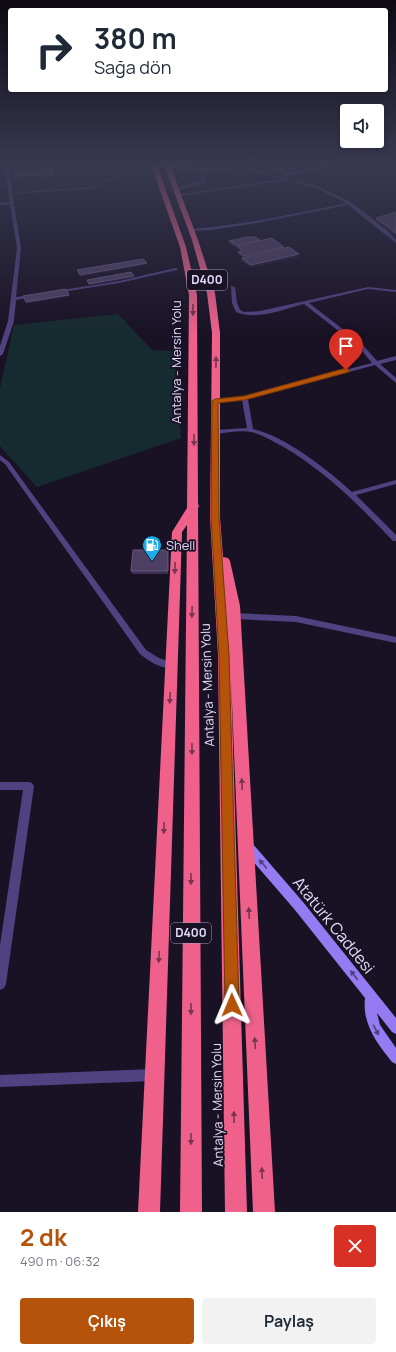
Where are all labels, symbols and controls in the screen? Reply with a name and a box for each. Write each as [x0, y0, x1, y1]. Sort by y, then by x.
text: 380 m [94, 19, 177, 57]
icon: right [28, 24, 80, 76]
text: Sağa dön [94, 55, 171, 79]
map controls [340, 104, 384, 148]
button: sound [340, 104, 384, 148]
road number: D400 [187, 270, 227, 290]
street label: Antalya - Mersin Yolu [167, 300, 185, 424]
one-way arrow [190, 304, 196, 317]
pin [329, 329, 363, 370]
icon: arrive [335, 335, 357, 357]
one-way arrow [213, 355, 219, 368]
one-way arrow [191, 434, 197, 447]
fuel station icon: Shell [141, 534, 163, 562]
place label: Shell [166, 536, 195, 554]
one-way arrow [172, 562, 179, 574]
one-way arrow [189, 606, 195, 619]
street label: Antalya - Mersin Yolu [196, 623, 218, 747]
one-way arrow [167, 692, 173, 705]
one-way arrow [189, 743, 195, 756]
one-way arrow [239, 778, 246, 790]
one-way arrow [161, 822, 168, 834]
one-way arrow [258, 859, 267, 869]
street label: Atatürk Caddesi [288, 872, 380, 978]
one-way arrow [188, 873, 194, 886]
one-way arrow [246, 906, 252, 919]
road number: D400 [171, 923, 211, 943]
one-way arrow [156, 951, 162, 964]
one-way arrow [350, 970, 359, 981]
position arrow [211, 984, 253, 1026]
one-way arrow [188, 1003, 194, 1016]
one-way arrow [372, 1024, 379, 1036]
one-way arrow [252, 1037, 259, 1049]
street label: Antalya - Mersin Yolu [207, 1043, 227, 1167]
one-way arrow [231, 1110, 237, 1123]
one-way arrow [188, 1133, 194, 1146]
one-way arrow [258, 1167, 265, 1179]
text: 2 dk [20, 1220, 67, 1253]
button: close [334, 1225, 376, 1267]
text: 490 m · 06:32 [20, 1252, 100, 1270]
button: Çıkış [20, 1298, 194, 1344]
button: Paylaş [202, 1298, 376, 1344]

